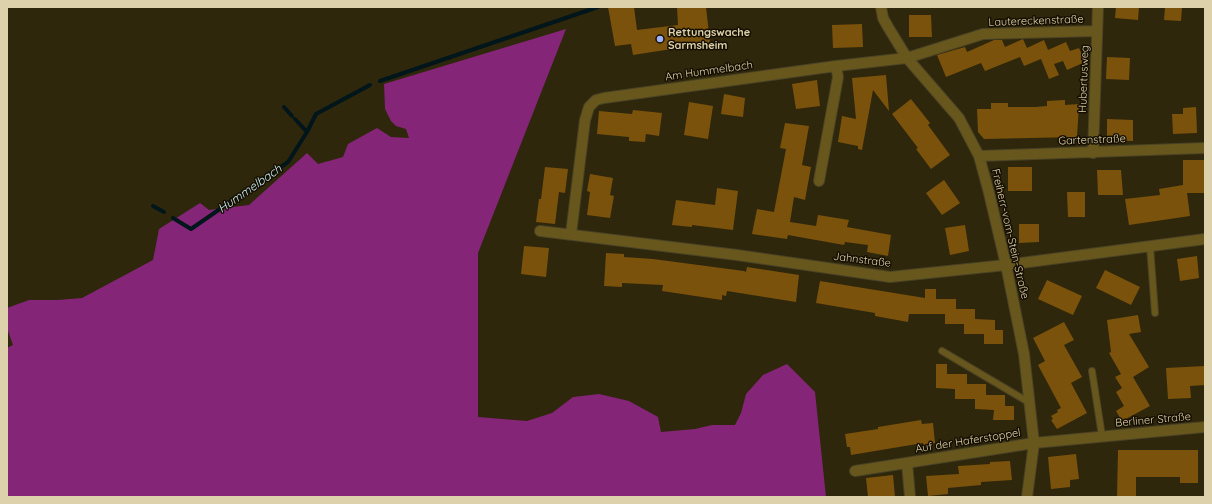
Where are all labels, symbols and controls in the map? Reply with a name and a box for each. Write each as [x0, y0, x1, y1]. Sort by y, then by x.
street label: Lautereckenstraße [988, 13, 1084, 29]
place label: Rettungswache Sarmsheim [668, 26, 750, 52]
marker: Rettungswache Sarmsheim [655, 34, 665, 44]
street label: Hubertusweg [1076, 45, 1092, 113]
street label: Am Hummelbach [664, 58, 754, 84]
street label: Gartenstraße [1058, 132, 1126, 148]
water label: Hummelbach [215, 162, 285, 216]
street label: Freiherr-vom-Stein-Straße [989, 168, 1031, 300]
street label: Jahnstraße [832, 250, 892, 270]
street label: Berliner Straße [1115, 410, 1191, 430]
street label: Auf der Haferstoppel [914, 426, 1022, 456]

